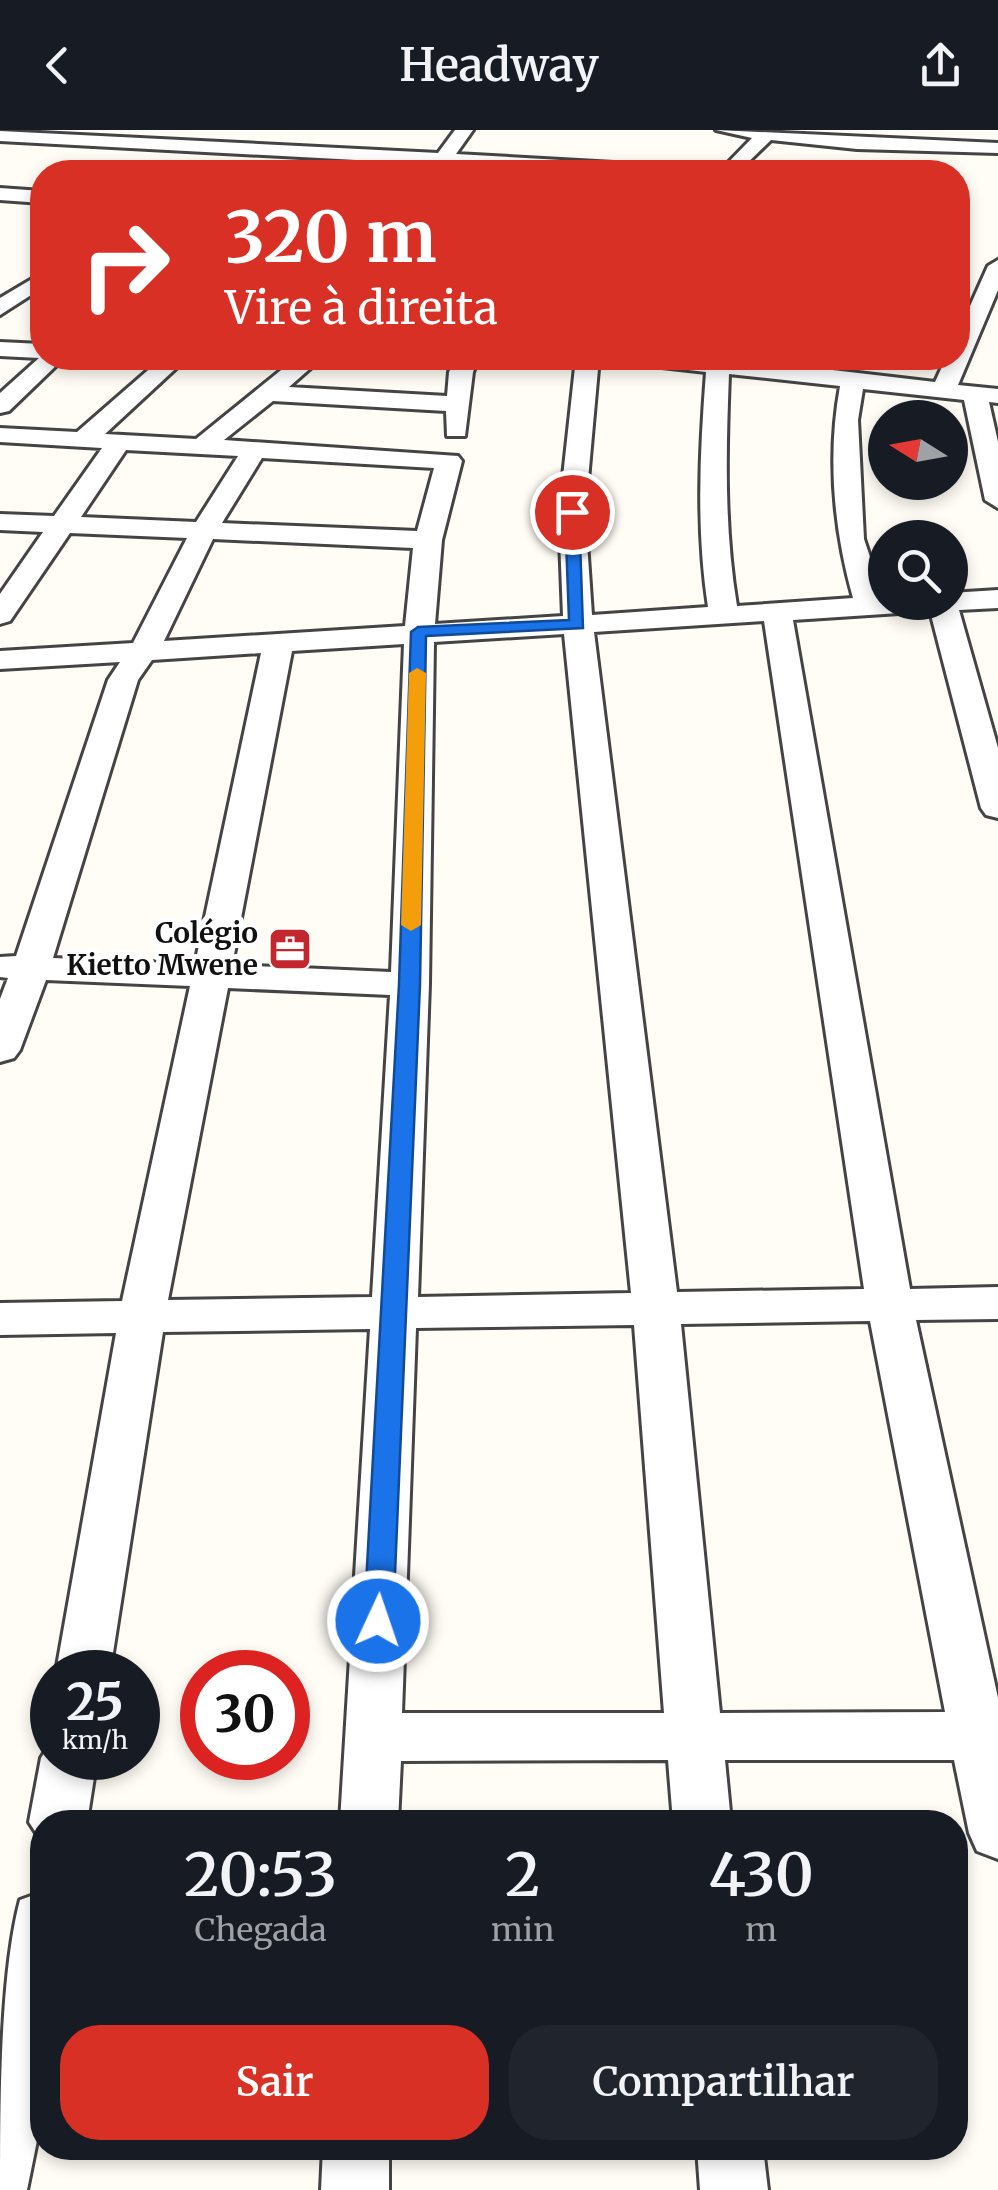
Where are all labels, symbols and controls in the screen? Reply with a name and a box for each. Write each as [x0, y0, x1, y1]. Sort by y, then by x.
text: Headway [399, 37, 599, 93]
icon: back [30, 38, 85, 93]
icon: share [913, 38, 968, 93]
text: 320 m [225, 193, 437, 281]
icon: right [60, 200, 190, 330]
text: Vire à direita [225, 280, 498, 336]
north arrow [868, 400, 968, 500]
map controls [868, 400, 968, 620]
pin [530, 470, 615, 555]
icon: arrive [545, 485, 600, 540]
button: search [868, 520, 968, 620]
place label: Colégio Kietto Mwene [66, 915, 258, 983]
office icon: Colégio Kietto Mwene [267, 926, 313, 972]
position arrow [326, 1569, 430, 1673]
speed limit sign: 30 [180, 1650, 310, 1780]
text: 25 [66, 1671, 124, 1734]
text: km/h [62, 1724, 128, 1756]
text: 20:53 [184, 1837, 337, 1912]
text: 2 [505, 1837, 540, 1912]
text: 430 [708, 1837, 814, 1912]
text: Chegada [194, 1910, 327, 1950]
text: min [491, 1910, 554, 1950]
text: m [745, 1910, 777, 1950]
button: Sair [60, 2025, 489, 2140]
button: Compartilhar [509, 2025, 938, 2140]

